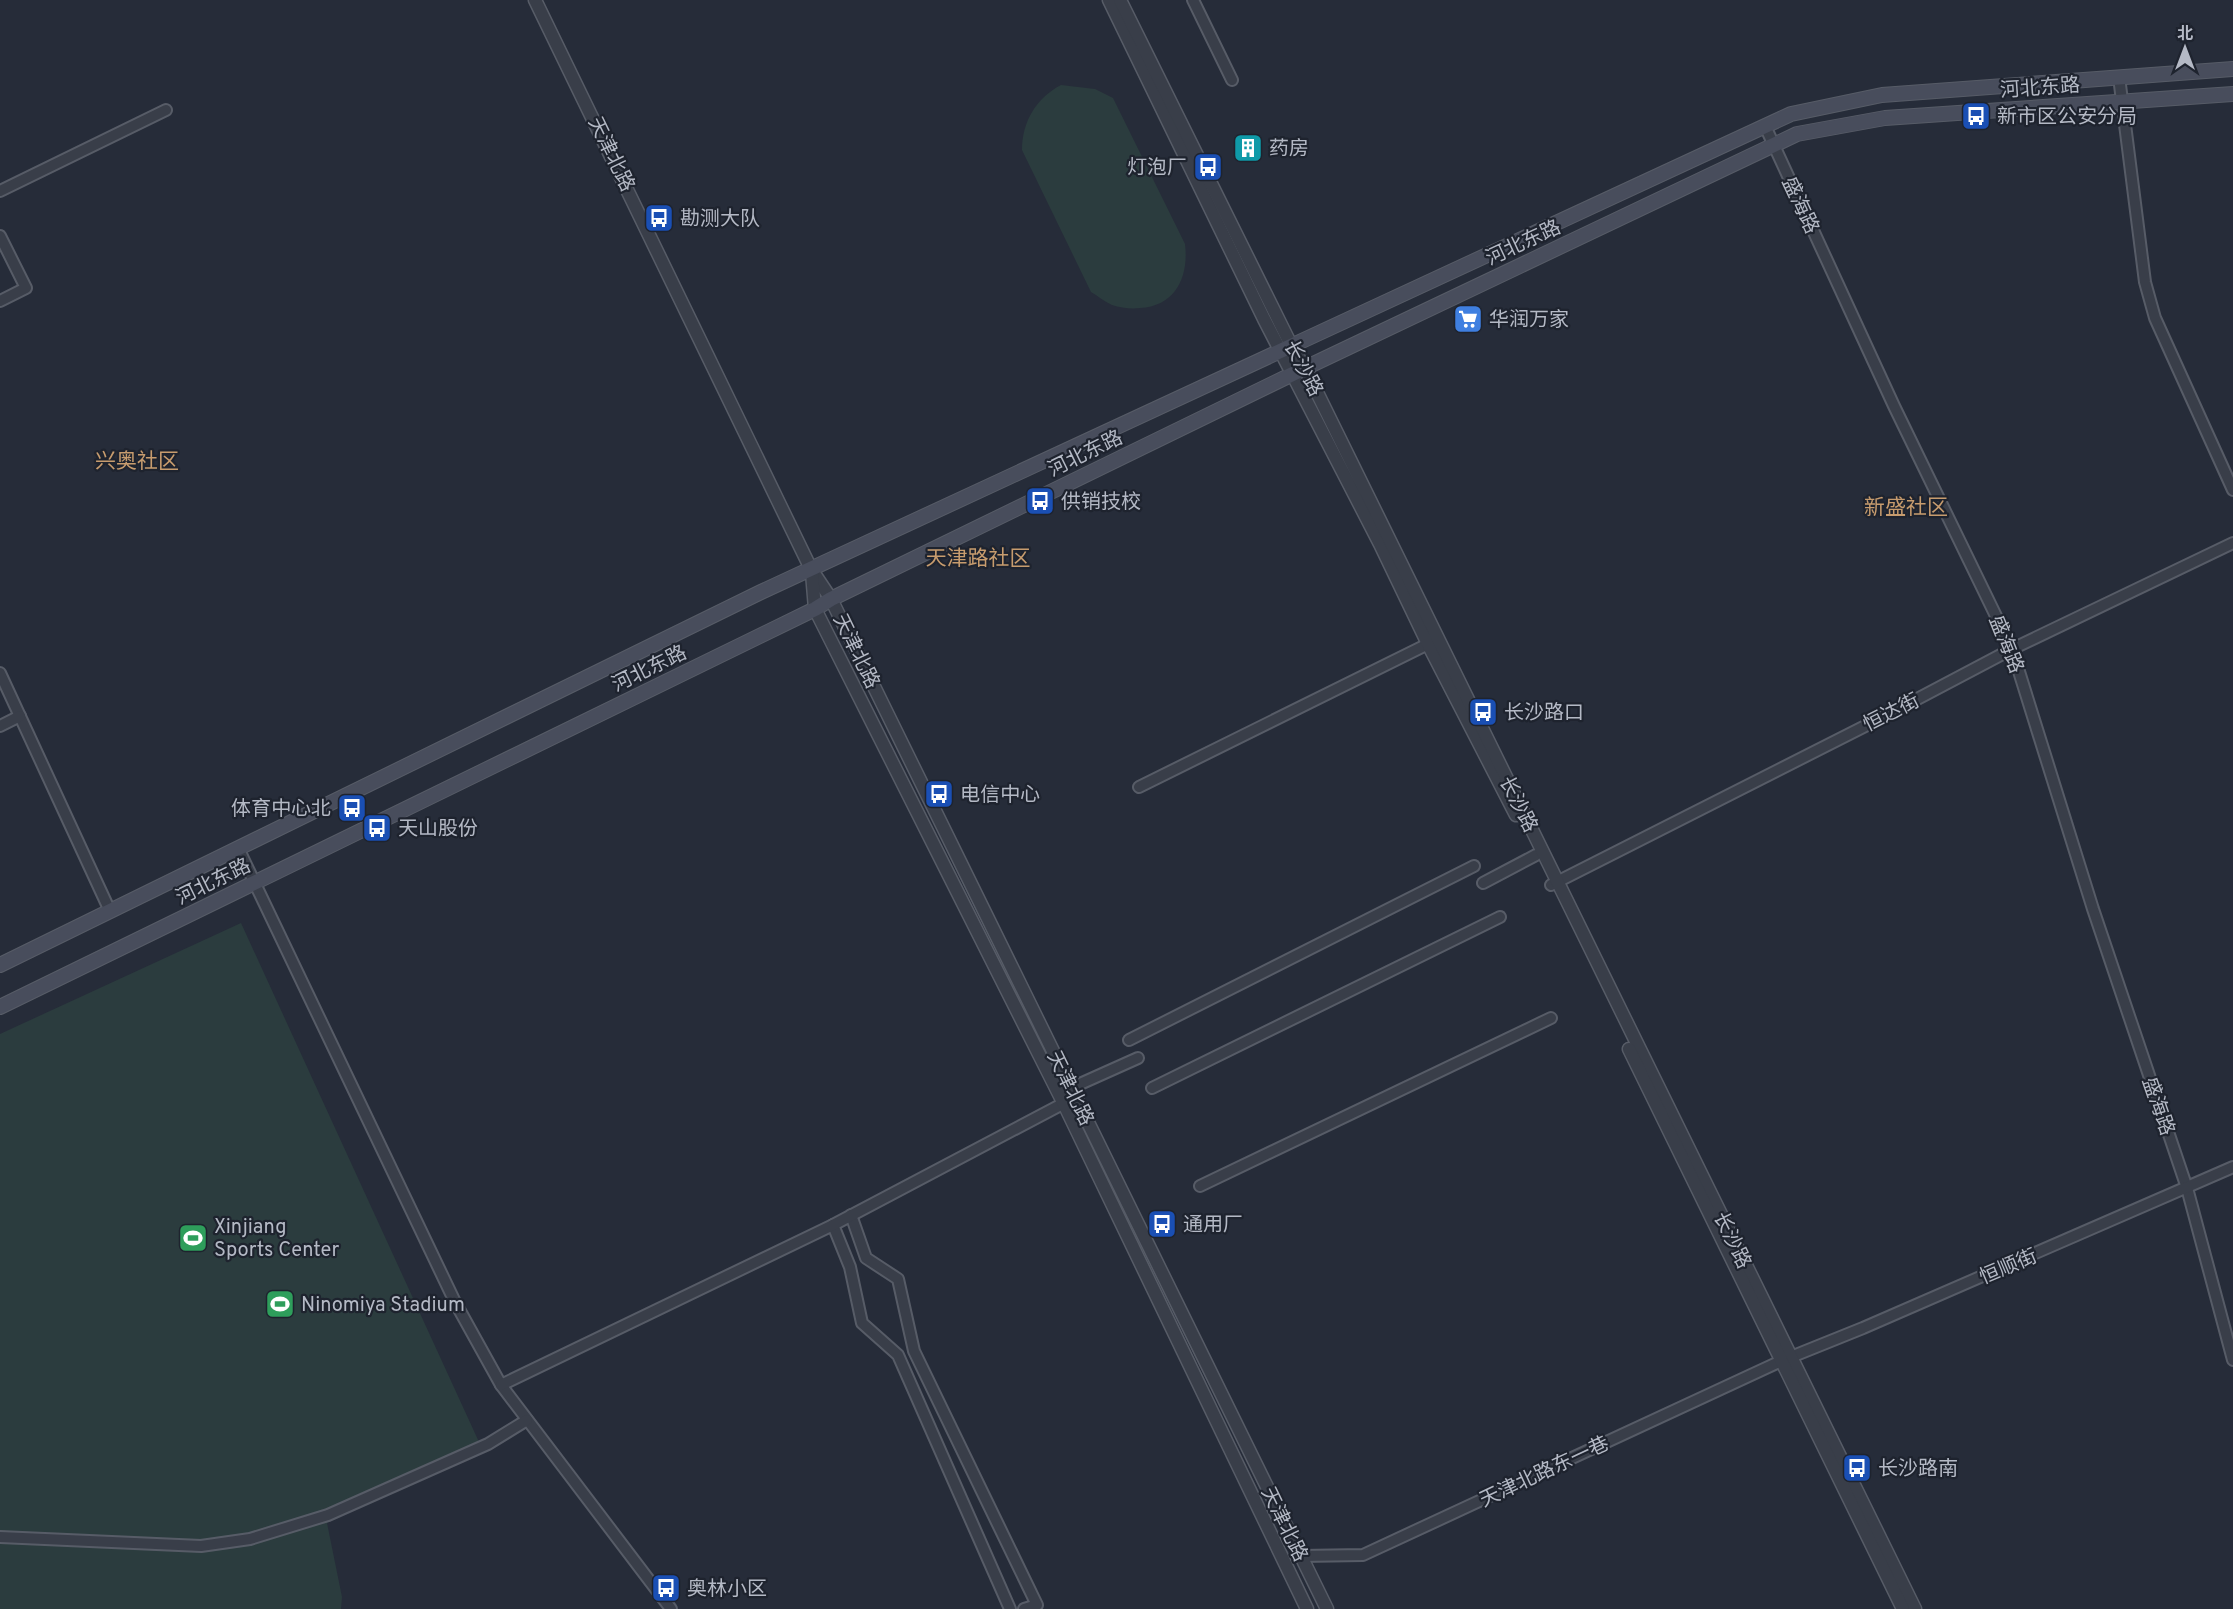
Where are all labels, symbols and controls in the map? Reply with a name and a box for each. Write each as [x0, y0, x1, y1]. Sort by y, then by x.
north arrow [2155, 18, 2215, 78]
text: 北 [2177, 25, 2193, 45]
street label: 河北东路 [1999, 73, 2081, 105]
bus stop icon: 新市区公安分局 [1960, 100, 1992, 132]
place label: 新市区公安分局 [1997, 105, 2137, 131]
street label: 天津北路 [581, 113, 639, 197]
building icon: 药房 [1232, 132, 1264, 164]
place label: 药房 [1269, 137, 1309, 163]
bus stop icon: 灯泡厂 [1192, 151, 1224, 183]
place label: 灯泡厂 [1127, 156, 1187, 182]
street label: 盛海路 [1775, 173, 1824, 239]
bus stop icon: 勘测大队 [643, 202, 675, 234]
place label: 勘测大队 [680, 207, 760, 233]
street label: 河北东路 [1482, 215, 1566, 272]
supermarket icon: 华润万家 [1452, 303, 1484, 335]
place label: 华润万家 [1489, 308, 1569, 334]
street label: 长沙路 [1277, 336, 1328, 402]
street label: 河北东路 [1044, 426, 1128, 484]
district label: 兴奥社区 [95, 449, 179, 476]
bus stop icon: 供销技校 [1024, 485, 1056, 517]
place label: 供销技校 [1061, 490, 1141, 516]
district label: 新盛社区 [1864, 495, 1948, 522]
district label: 天津路社区 [926, 546, 1031, 573]
street label: 天津北路 [826, 610, 884, 694]
street label: 盛海路 [1982, 612, 2028, 677]
street label: 河北东路 [608, 641, 692, 699]
street label: 恒达街 [1859, 689, 1925, 739]
bus stop icon: 长沙路口 [1467, 696, 1499, 728]
place label: 长沙路口 [1504, 701, 1584, 727]
street label: 长沙路 [1492, 772, 1542, 838]
bus stop icon: 电信中心 [923, 778, 955, 810]
place label: 电信中心 [960, 783, 1040, 809]
bus stop icon: 体育中心北 [336, 792, 368, 824]
place label: 体育中心北 [231, 797, 331, 823]
bus stop icon: 天山股份 [361, 812, 393, 844]
place label: 天山股份 [398, 817, 478, 843]
street label: 河北东路 [172, 854, 256, 912]
street label: 天津北路 [1040, 1047, 1098, 1131]
street label: 盛海路 [2135, 1074, 2179, 1139]
bus stop icon: 通用厂 [1146, 1208, 1178, 1240]
street label: 长沙路 [1706, 1208, 1756, 1274]
place label: 通用厂 [1183, 1213, 1243, 1239]
place label: Xinjiang Sports Center [214, 1215, 339, 1264]
sports icon: Xinjiang Sports Center [177, 1222, 209, 1254]
street label: 恒顺街 [1976, 1244, 2041, 1292]
sports icon: Ninomiya Stadium [264, 1288, 296, 1320]
place label: Ninomiya Stadium [301, 1293, 465, 1319]
street label: 天津北路东一巷 [1476, 1431, 1614, 1514]
bus stop icon: 长沙路南 [1841, 1452, 1873, 1484]
place label: 长沙路南 [1878, 1457, 1958, 1483]
street label: 天津北路 [1254, 1483, 1312, 1567]
bus stop icon: 奥林小区 [650, 1572, 682, 1604]
place label: 奥林小区 [687, 1577, 767, 1603]

